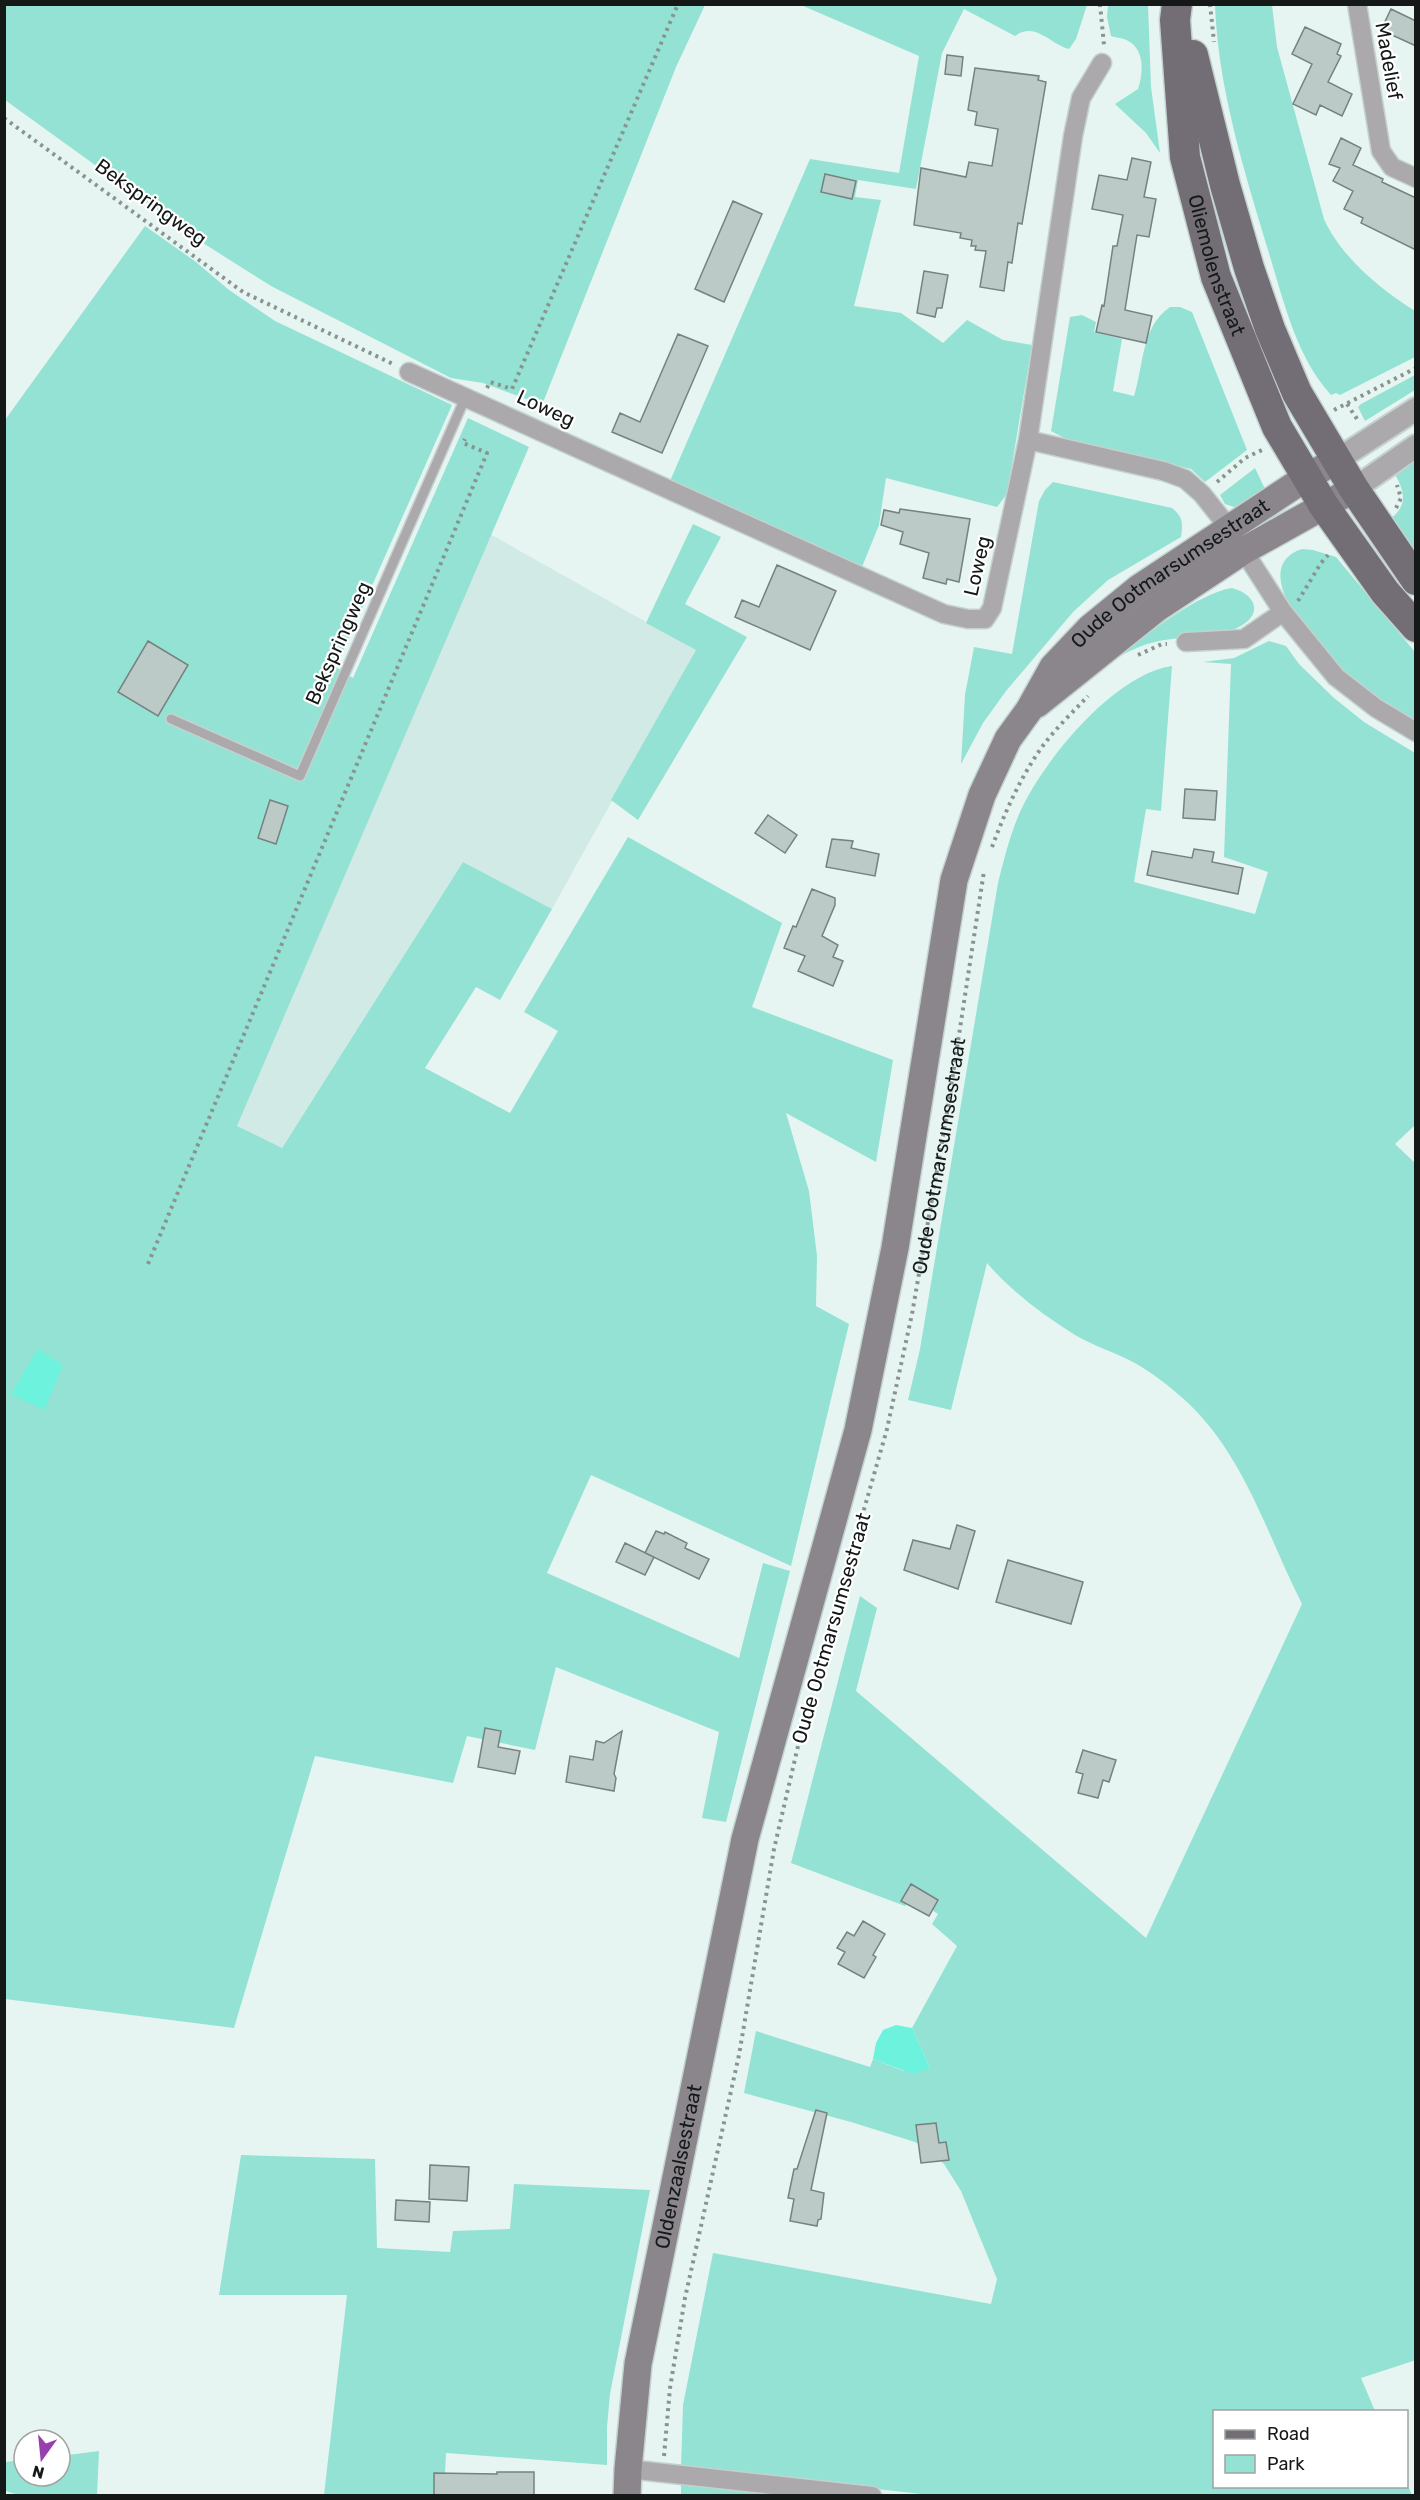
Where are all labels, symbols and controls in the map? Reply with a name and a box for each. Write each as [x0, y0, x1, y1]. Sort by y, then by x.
street label: Madelief [1370, 20, 1408, 102]
street label: Bekspringweg [90, 153, 212, 251]
street label: Oliemolenstraat [1183, 192, 1251, 339]
street label: Loweg [513, 384, 579, 432]
street label: Oude Ootmarsumsestraat [1066, 493, 1274, 653]
street label: Loweg [958, 533, 996, 599]
street label: Bekspringweg [300, 578, 376, 708]
street label: Oude Ootmarsumsestraat [907, 1036, 970, 1276]
street label: Oude Ootmarsumsestraat [786, 1509, 876, 1746]
street label: Oldenzaalsestraat [650, 2082, 707, 2251]
legend [1213, 2410, 1408, 2488]
text: Road [1267, 2423, 1310, 2445]
north arrow [12, 2428, 72, 2488]
text: Park [1267, 2453, 1305, 2475]
text: N [30, 2461, 46, 2483]

